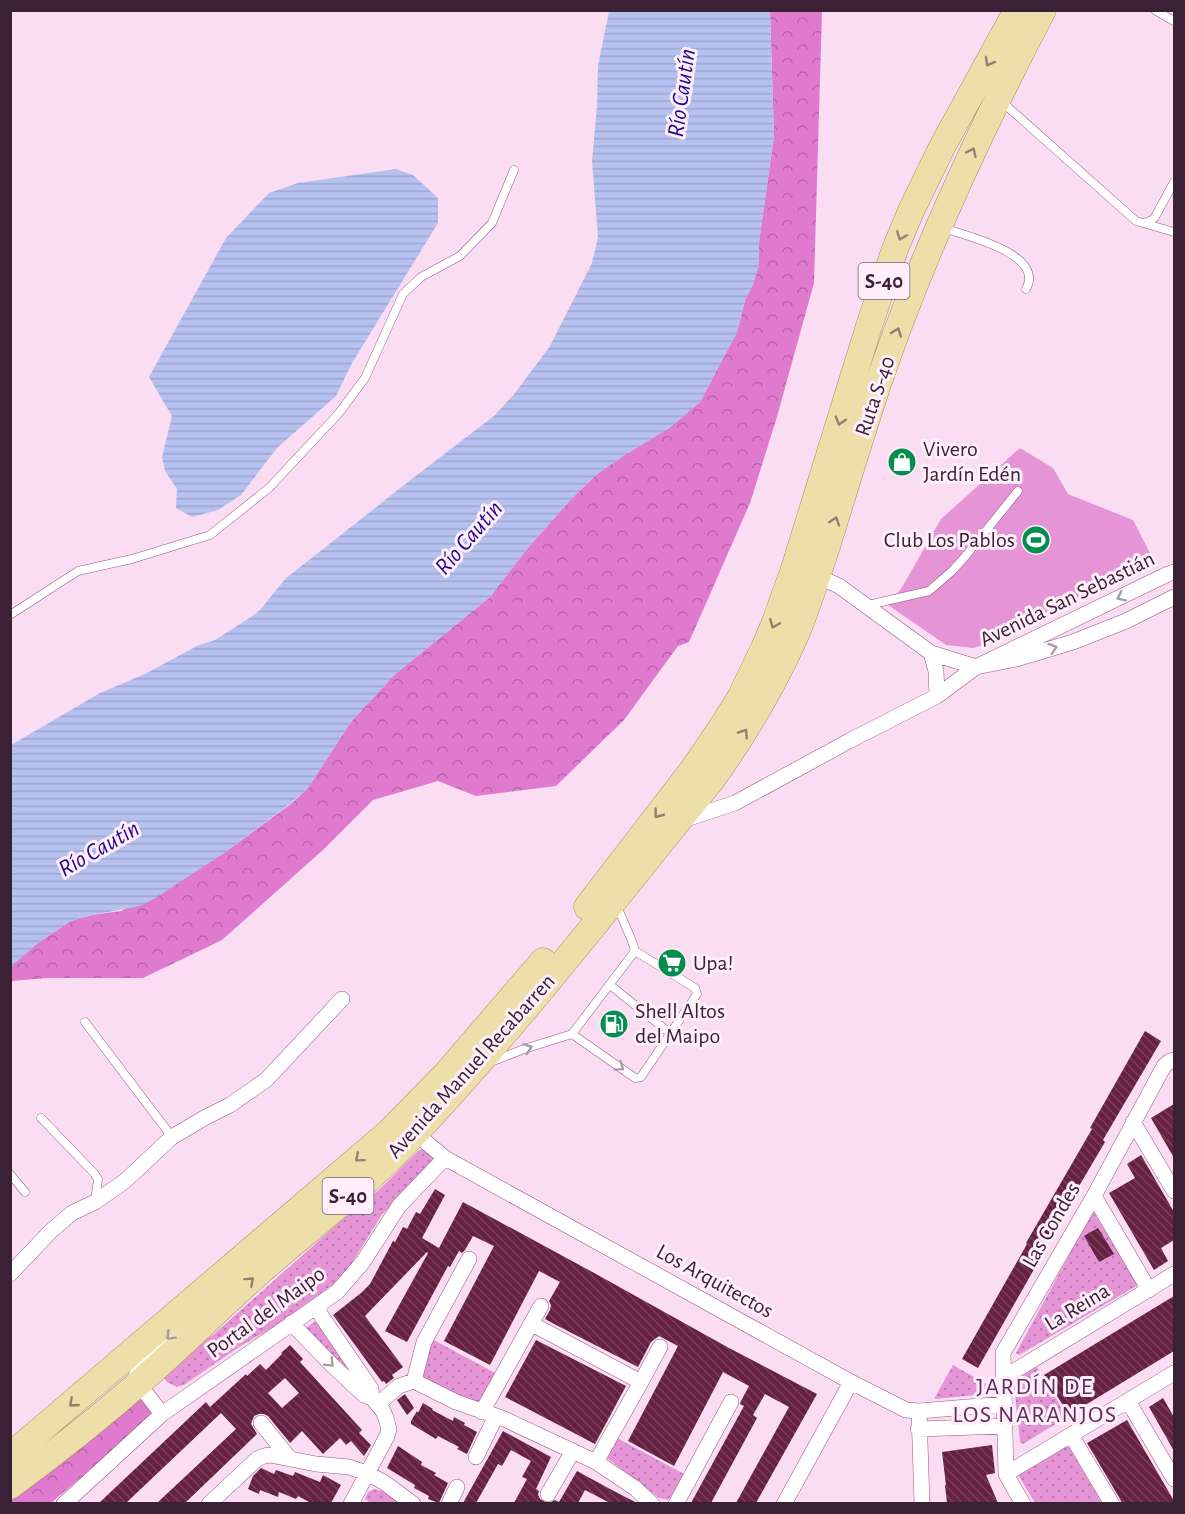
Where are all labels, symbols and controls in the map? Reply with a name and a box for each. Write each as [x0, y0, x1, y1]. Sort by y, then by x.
water label: Río Cautín [664, 47, 700, 139]
one-way arrow [985, 56, 996, 66]
one-way arrow [965, 147, 977, 158]
one-way arrow [896, 229, 908, 240]
road number: S-40 [858, 263, 910, 299]
one-way arrow [890, 327, 903, 338]
street label: Ruta S-40 [851, 353, 899, 439]
one-way arrow [835, 415, 847, 426]
place label: Vivero Jardín Edén [923, 438, 1021, 485]
shop icon: Vivero Jardín Edén [886, 446, 918, 478]
water label: Río Cautín [431, 497, 507, 579]
one-way arrow [827, 516, 840, 527]
sports icon: Club Los Pablos [1020, 524, 1052, 556]
place label: Club Los Pablos [884, 529, 1015, 551]
street label: Avenida San Sebastián [976, 547, 1158, 651]
one-way arrow [1117, 589, 1128, 601]
one-way arrow [769, 618, 781, 629]
one-way arrow [1047, 643, 1058, 655]
one-way arrow [737, 729, 748, 740]
one-way arrow [654, 807, 665, 818]
water label: Río Cautín [54, 816, 144, 882]
supermarket icon: Upa! [656, 947, 688, 979]
place label: Upa! [693, 952, 733, 974]
street label: Avenida Manuel Recabarren [383, 970, 559, 1162]
place label: Shell Altos del Maipo [635, 1000, 725, 1047]
fuel station icon: Shell Altos del Maipo [598, 1008, 630, 1040]
one-way arrow [522, 1043, 533, 1056]
one-way arrow [613, 1060, 624, 1071]
one-way arrow [355, 1151, 366, 1162]
road number: S-40 [322, 1178, 374, 1214]
street label: Las Condes [1018, 1179, 1084, 1271]
street label: Los Arquitectos [653, 1240, 777, 1322]
street label: Portal del Maipo [203, 1262, 329, 1362]
one-way arrow [243, 1277, 254, 1288]
street label: La Reina [1041, 1279, 1113, 1335]
one-way arrow [166, 1329, 177, 1340]
one-way arrow [323, 1356, 334, 1366]
district label: JARDÍN DE LOS NARANJOS [952, 1373, 1118, 1427]
one-way arrow [69, 1396, 80, 1407]

